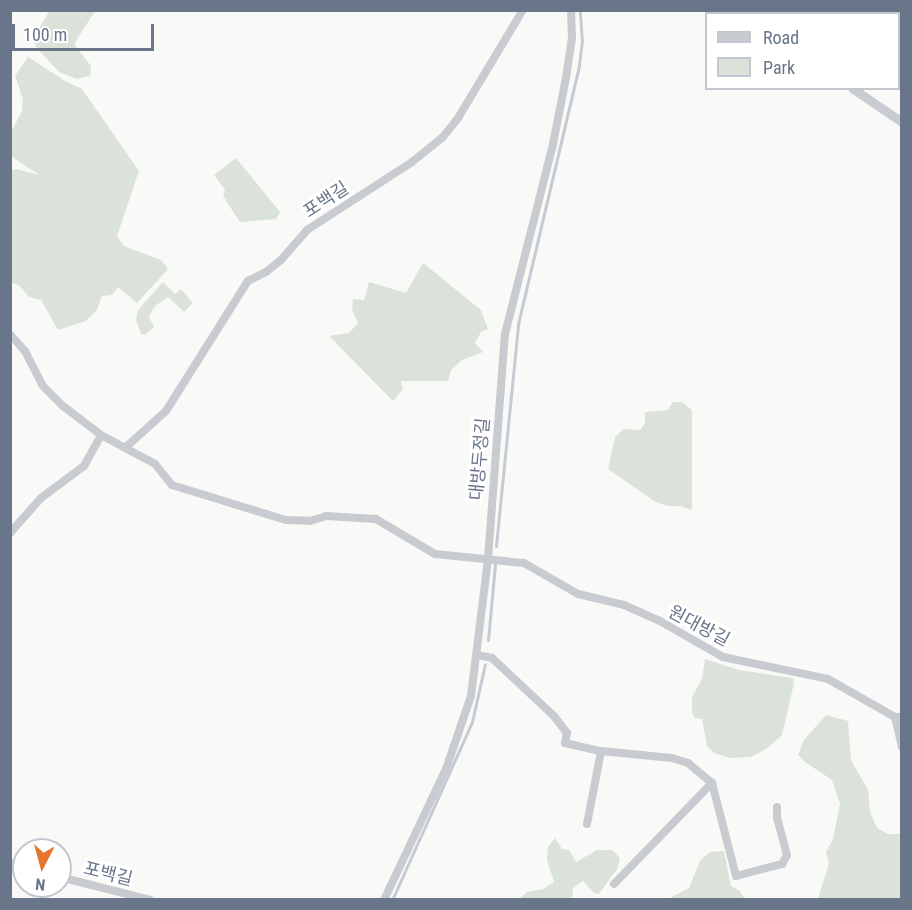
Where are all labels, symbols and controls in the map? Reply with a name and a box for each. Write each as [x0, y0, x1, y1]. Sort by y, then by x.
scale bar [15, 12, 158, 50]
legend [705, 12, 900, 90]
text: 100 m [23, 24, 67, 45]
text: Road [763, 27, 799, 48]
text: Park [763, 57, 795, 78]
street label: 포백길 [299, 177, 353, 223]
street label: 대방두정길 [466, 417, 494, 501]
street label: 원대방길 [665, 601, 733, 651]
north arrow [12, 838, 72, 898]
street label: 포백길 [81, 858, 135, 890]
text: N [34, 874, 46, 894]

